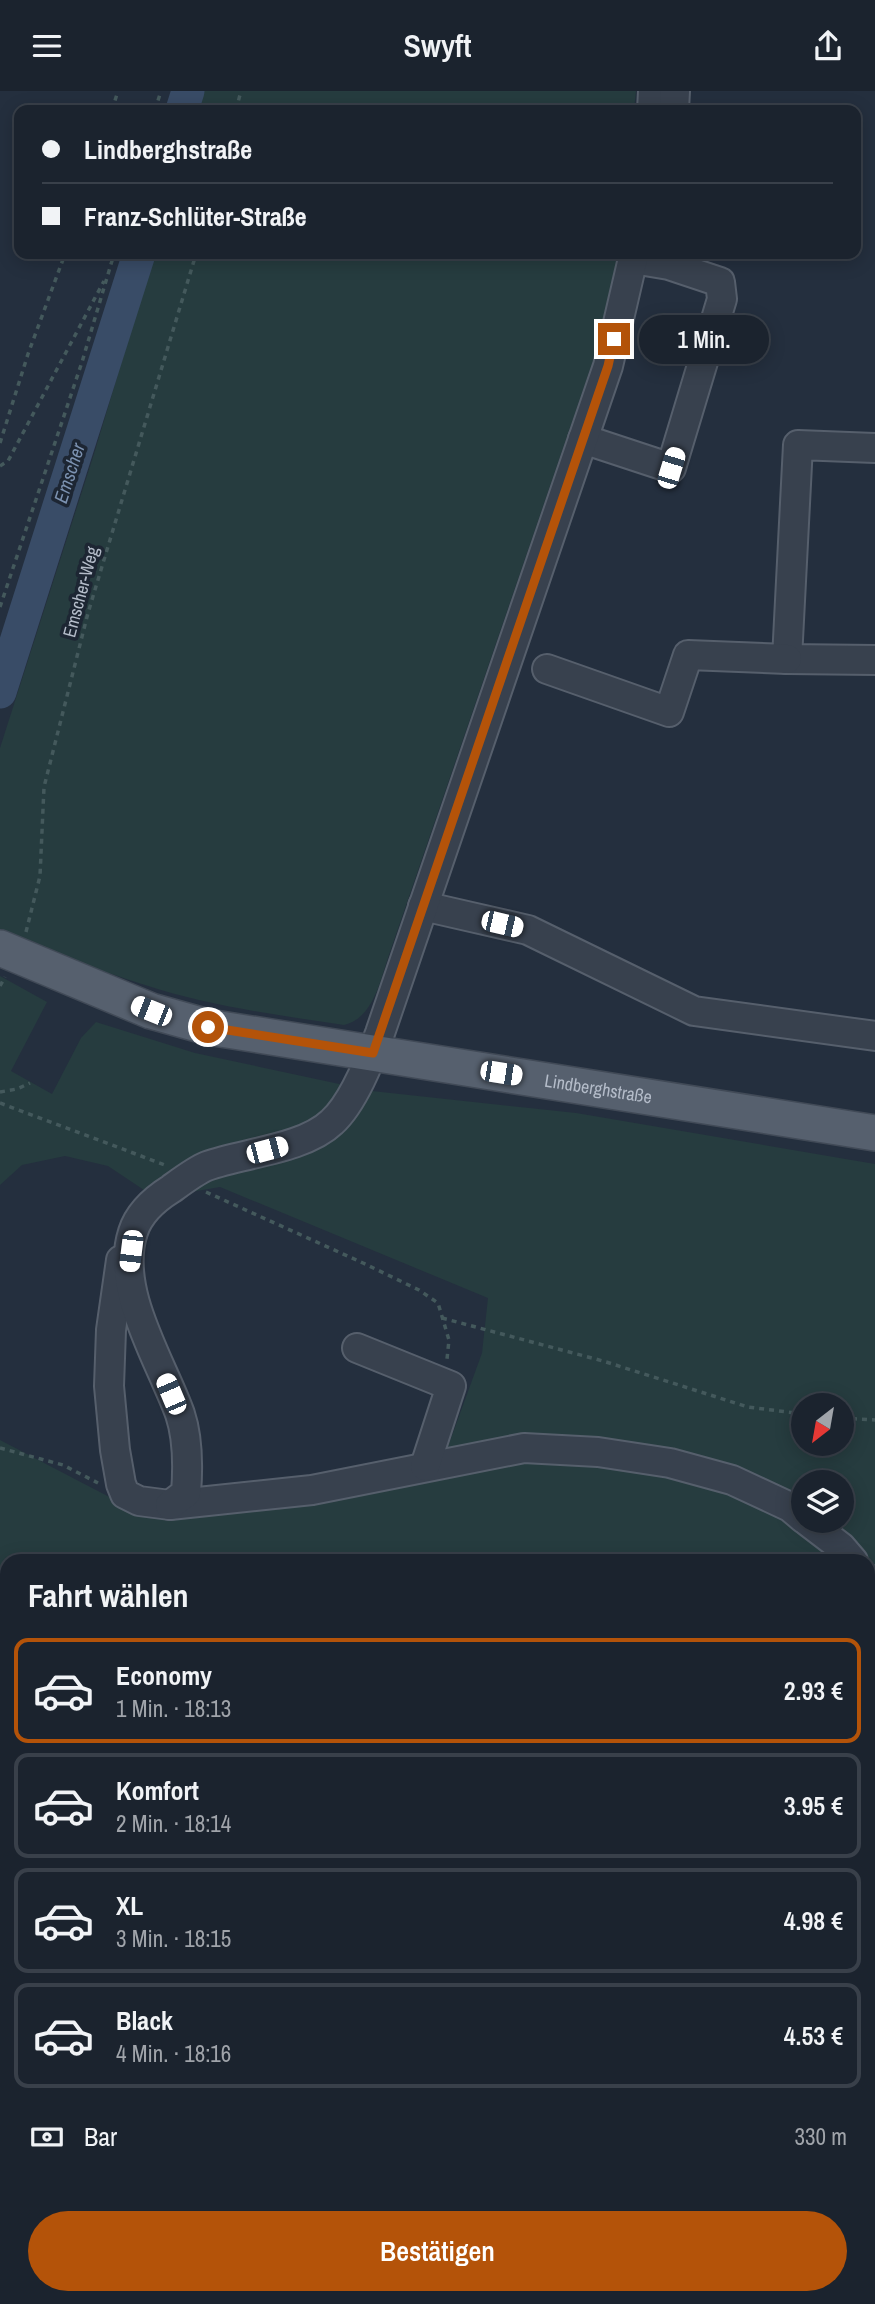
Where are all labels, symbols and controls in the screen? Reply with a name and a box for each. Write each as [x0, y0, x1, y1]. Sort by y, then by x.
text: Swyft [403, 24, 472, 67]
icon: menu [28, 27, 66, 65]
icon: share [809, 27, 847, 65]
text: Lindberghstraße [84, 132, 252, 167]
text: Franz-Schlüter-Straße [84, 199, 307, 234]
callout: 1 Min. [638, 315, 768, 363]
route end [598, 323, 630, 355]
text: 1 Min. [677, 324, 731, 355]
water label: Emscher [47, 439, 91, 506]
car [655, 445, 688, 491]
street label: Emscher-Weg [56, 543, 105, 640]
car [480, 909, 525, 939]
car [128, 993, 175, 1029]
route start [192, 1011, 224, 1043]
car [479, 1059, 524, 1087]
street label: Lindberghstraße [543, 1068, 654, 1109]
car [244, 1134, 291, 1166]
car [119, 1229, 144, 1273]
car [154, 1371, 189, 1417]
north arrow [791, 1393, 854, 1456]
map controls [791, 1393, 854, 1533]
button: layers [791, 1470, 854, 1533]
text: Fahrt wählen [28, 1574, 189, 1617]
text: Economy [116, 1658, 212, 1693]
icon: car [32, 1659, 95, 1722]
text: 2.93 € [784, 1673, 843, 1708]
text: 1 Min. · 18:13 [116, 1693, 231, 1724]
text: Komfort [116, 1773, 199, 1808]
icon: car [32, 1774, 95, 1837]
text: 3.95 € [784, 1788, 843, 1823]
text: 2 Min. · 18:14 [116, 1808, 231, 1839]
text: XL [116, 1888, 143, 1923]
icon: car [32, 1889, 95, 1952]
text: 4.98 € [784, 1903, 843, 1938]
text: 3 Min. · 18:15 [116, 1923, 231, 1954]
text: Black [116, 2003, 173, 2038]
icon: car [32, 2004, 95, 2067]
text: 4.53 € [784, 2018, 843, 2053]
text: 4 Min. · 18:16 [116, 2038, 231, 2069]
icon: cash [28, 2118, 66, 2156]
text: Bar [84, 2119, 117, 2154]
text: 330 m [795, 2121, 847, 2152]
button: Bestätigen [28, 2211, 847, 2291]

